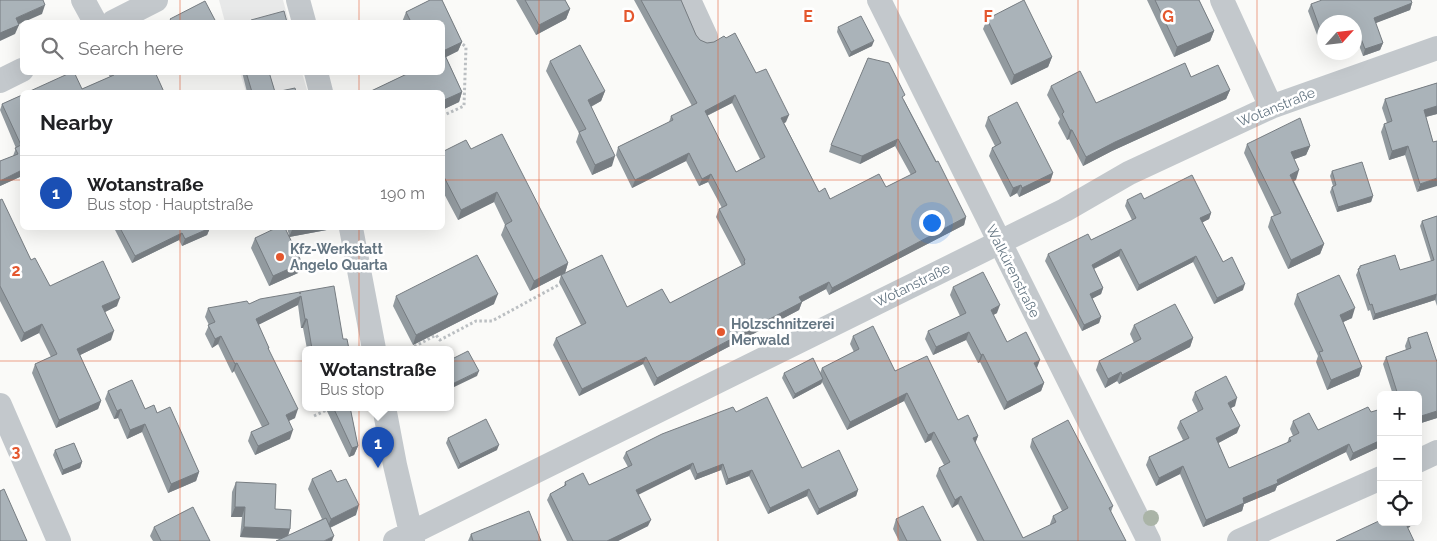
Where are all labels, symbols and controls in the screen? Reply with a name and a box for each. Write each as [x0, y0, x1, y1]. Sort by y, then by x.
text: D [623, 7, 635, 26]
text: E [803, 7, 813, 26]
text: F [983, 7, 993, 26]
text: G [1162, 7, 1174, 26]
north arrow [1317, 15, 1362, 60]
search box [20, 20, 445, 75]
icon: search [38, 34, 66, 62]
text: Search here [78, 37, 184, 59]
street label: Wotanstraße [1235, 84, 1317, 130]
text: Nearby [40, 110, 113, 135]
text: Wotanstraße [87, 173, 204, 195]
text: 1 [52, 184, 60, 203]
text: 190 m [380, 184, 425, 203]
text: Bus stop · Hauptstraße [87, 195, 253, 214]
your location [919, 210, 945, 236]
street label: Walkürenstraße [983, 222, 1043, 320]
place label: Kfz-Werkstatt Angelo Quarta [290, 241, 388, 273]
marker: Kfz-Werkstatt Angelo Quarta [274, 251, 286, 263]
street label: Wotanstraße [872, 260, 952, 310]
text: 2 [11, 261, 21, 280]
place label: Holzschnitzerei Merwald [731, 316, 834, 348]
marker: Holzschnitzerei Merwald [715, 326, 727, 338]
popup [302, 346, 454, 411]
text: Wotanstraße [320, 358, 436, 380]
text: Bus stop [320, 380, 384, 399]
map controls [1377, 391, 1422, 526]
button: + [1377, 391, 1422, 436]
pin: 1 [362, 427, 394, 468]
button: − [1377, 436, 1422, 481]
text: 3 [12, 442, 21, 461]
button: locate [1377, 481, 1422, 526]

